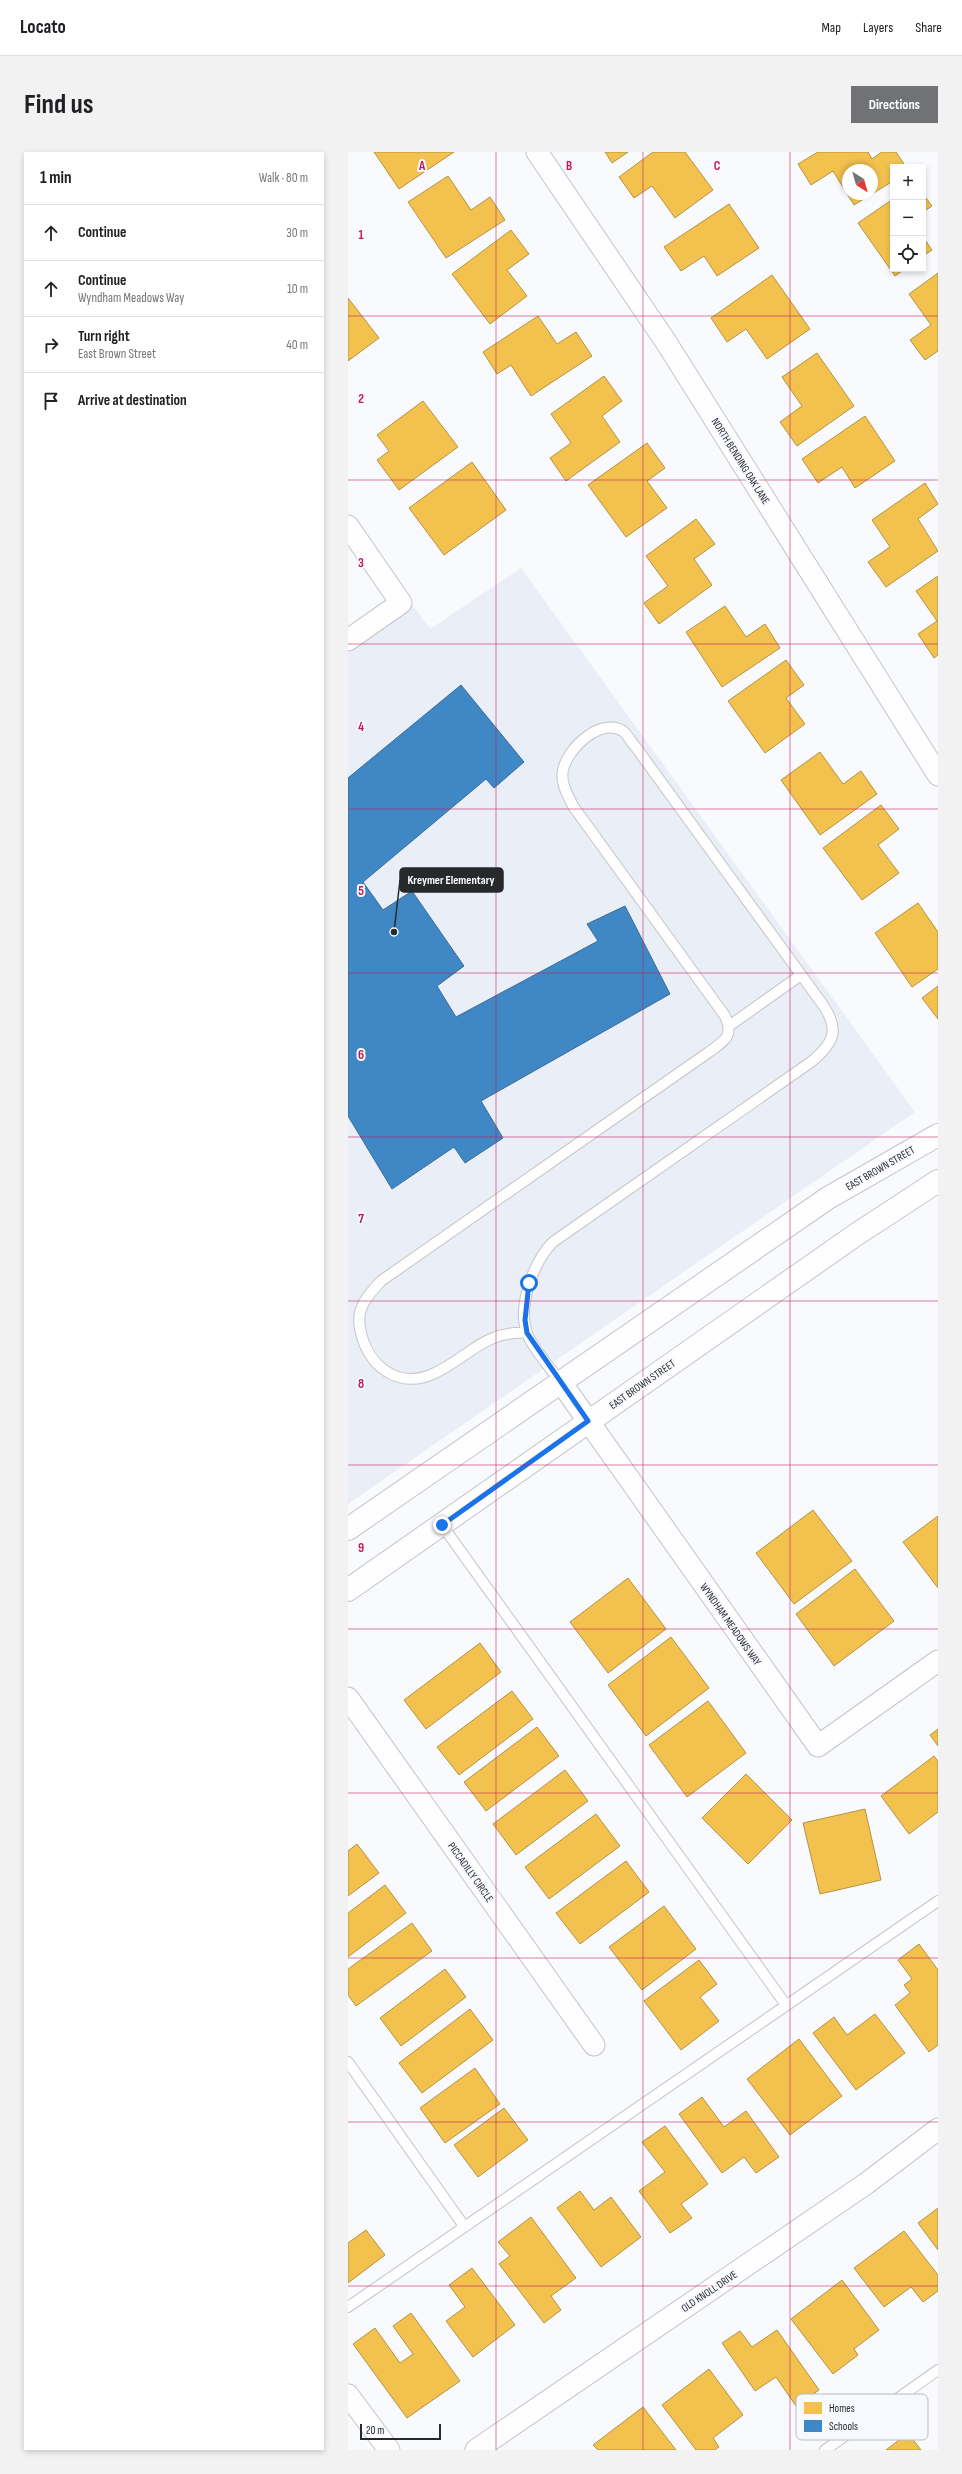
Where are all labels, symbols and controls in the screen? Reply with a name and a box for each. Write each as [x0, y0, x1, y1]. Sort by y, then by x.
text: Locato [20, 16, 66, 39]
text: Map [821, 19, 841, 36]
text: Layers [863, 19, 893, 36]
text: Share [915, 19, 942, 36]
button: Directions [851, 86, 938, 123]
text: Find us [24, 88, 93, 121]
text: A [418, 158, 426, 174]
text: B [566, 158, 572, 174]
text: C [714, 158, 721, 174]
north arrow [842, 164, 878, 200]
map controls [890, 164, 926, 272]
button: + [890, 164, 926, 200]
text: 1 min [40, 168, 72, 188]
text: Walk · 80 m [259, 170, 308, 186]
button: − [890, 200, 926, 236]
icon: ahead [40, 222, 62, 244]
text: Continue [78, 223, 127, 242]
text: 30 m [286, 225, 308, 241]
text: 1 [358, 227, 364, 243]
button: locate [890, 236, 926, 272]
text: Continue [78, 271, 127, 290]
icon: ahead [40, 278, 62, 300]
text: 10 m [287, 281, 308, 297]
text: Wyndham Meadows Way [78, 290, 184, 306]
text: Turn right [78, 327, 130, 346]
icon: right [40, 334, 62, 356]
text: 40 m [286, 337, 308, 353]
text: East Brown Street [78, 346, 156, 362]
icon: arrive [40, 390, 62, 412]
text: Arrive at destination [78, 391, 187, 410]
text: 2 [358, 391, 364, 407]
street label: NORTH BENDING OAK LANE [709, 416, 772, 507]
text: 3 [358, 555, 364, 571]
text: 4 [358, 719, 364, 735]
callout: Kreymer Elementary [400, 868, 503, 892]
text: Kreymer Elementary [407, 873, 495, 888]
text: 5 [358, 883, 364, 899]
text: 6 [358, 1047, 364, 1063]
street label: EAST BROWN STREET [843, 1143, 918, 1193]
text: 7 [358, 1211, 364, 1227]
route start [520, 1274, 538, 1292]
street label: EAST BROWN STREET [607, 1357, 678, 1412]
text: 8 [358, 1376, 364, 1392]
route end [433, 1516, 451, 1534]
text: 9 [358, 1540, 364, 1556]
street label: WYNDHAM MEADOWS WAY [697, 1581, 764, 1668]
street label: PICCADILLY CIRCLE [445, 1840, 496, 1905]
street label: OLD KNOLL DRIVE [679, 2268, 740, 2315]
legend [796, 2394, 928, 2440]
text: Homes [829, 2402, 855, 2415]
text: Schools [829, 2420, 858, 2433]
scale bar [360, 2422, 441, 2441]
text: 20 m [366, 2424, 384, 2437]

